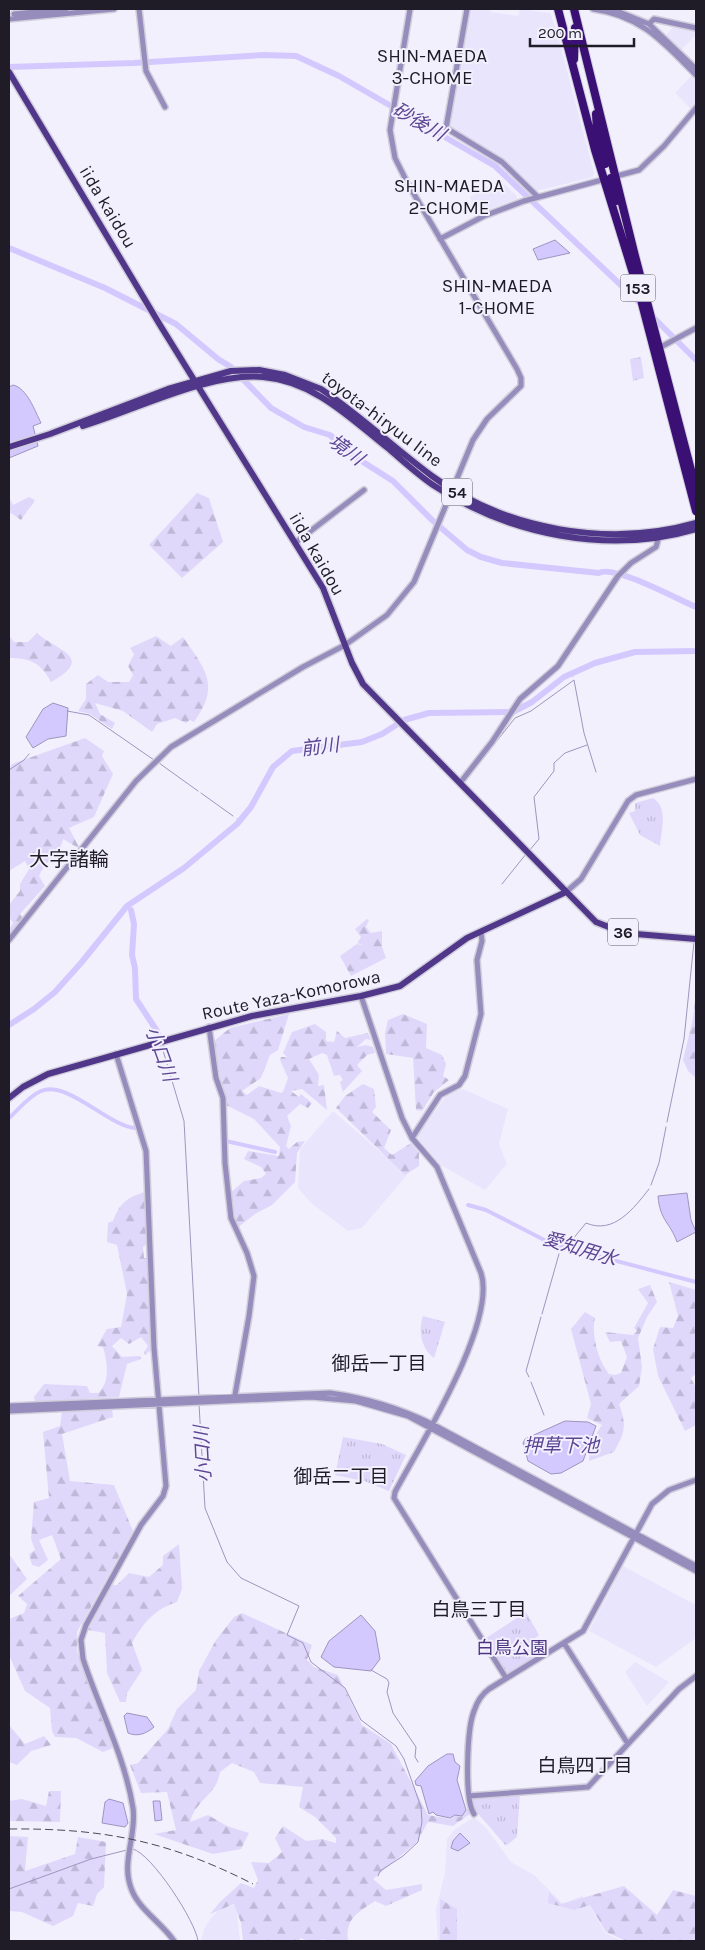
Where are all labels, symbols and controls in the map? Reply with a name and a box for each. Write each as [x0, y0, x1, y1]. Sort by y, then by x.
scale bar [530, 15, 634, 47]
text: 200 m [538, 24, 582, 42]
district label: SHIN-MAEDA 3-CHOME [377, 45, 487, 89]
water label: 砂後川 [389, 98, 451, 147]
street label: iida kaidou [75, 162, 141, 252]
district label: SHIN-MAEDA 2-CHOME [394, 175, 504, 219]
road number: 153 [620, 274, 656, 302]
district label: SHIN-MAEDA 1-CHOME [442, 275, 552, 319]
street label: toyota-hiryuu line [317, 366, 447, 472]
water label: 境川 [324, 430, 369, 471]
road number: 54 [442, 478, 472, 506]
street label: iida kaidou [284, 508, 350, 600]
water label: 前川 [300, 734, 342, 760]
district label: 大字諸輪 [29, 848, 109, 871]
road number: 36 [608, 919, 638, 946]
street label: Route Yaza-Komorowa [200, 965, 382, 1025]
water label: 小口川 [141, 1023, 182, 1086]
water label: 愛知用水 [540, 1227, 621, 1271]
district label: 御岳一丁目 [331, 1353, 427, 1375]
water label: 小口川 [190, 1423, 215, 1483]
water label: 押草下池 [523, 1435, 601, 1457]
district label: 御岳二丁目 [293, 1466, 389, 1488]
district label: 白鳥三丁目 [431, 1599, 527, 1621]
park label: 白鳥公園 [476, 1637, 548, 1659]
district label: 白鳥四丁目 [537, 1755, 633, 1777]

